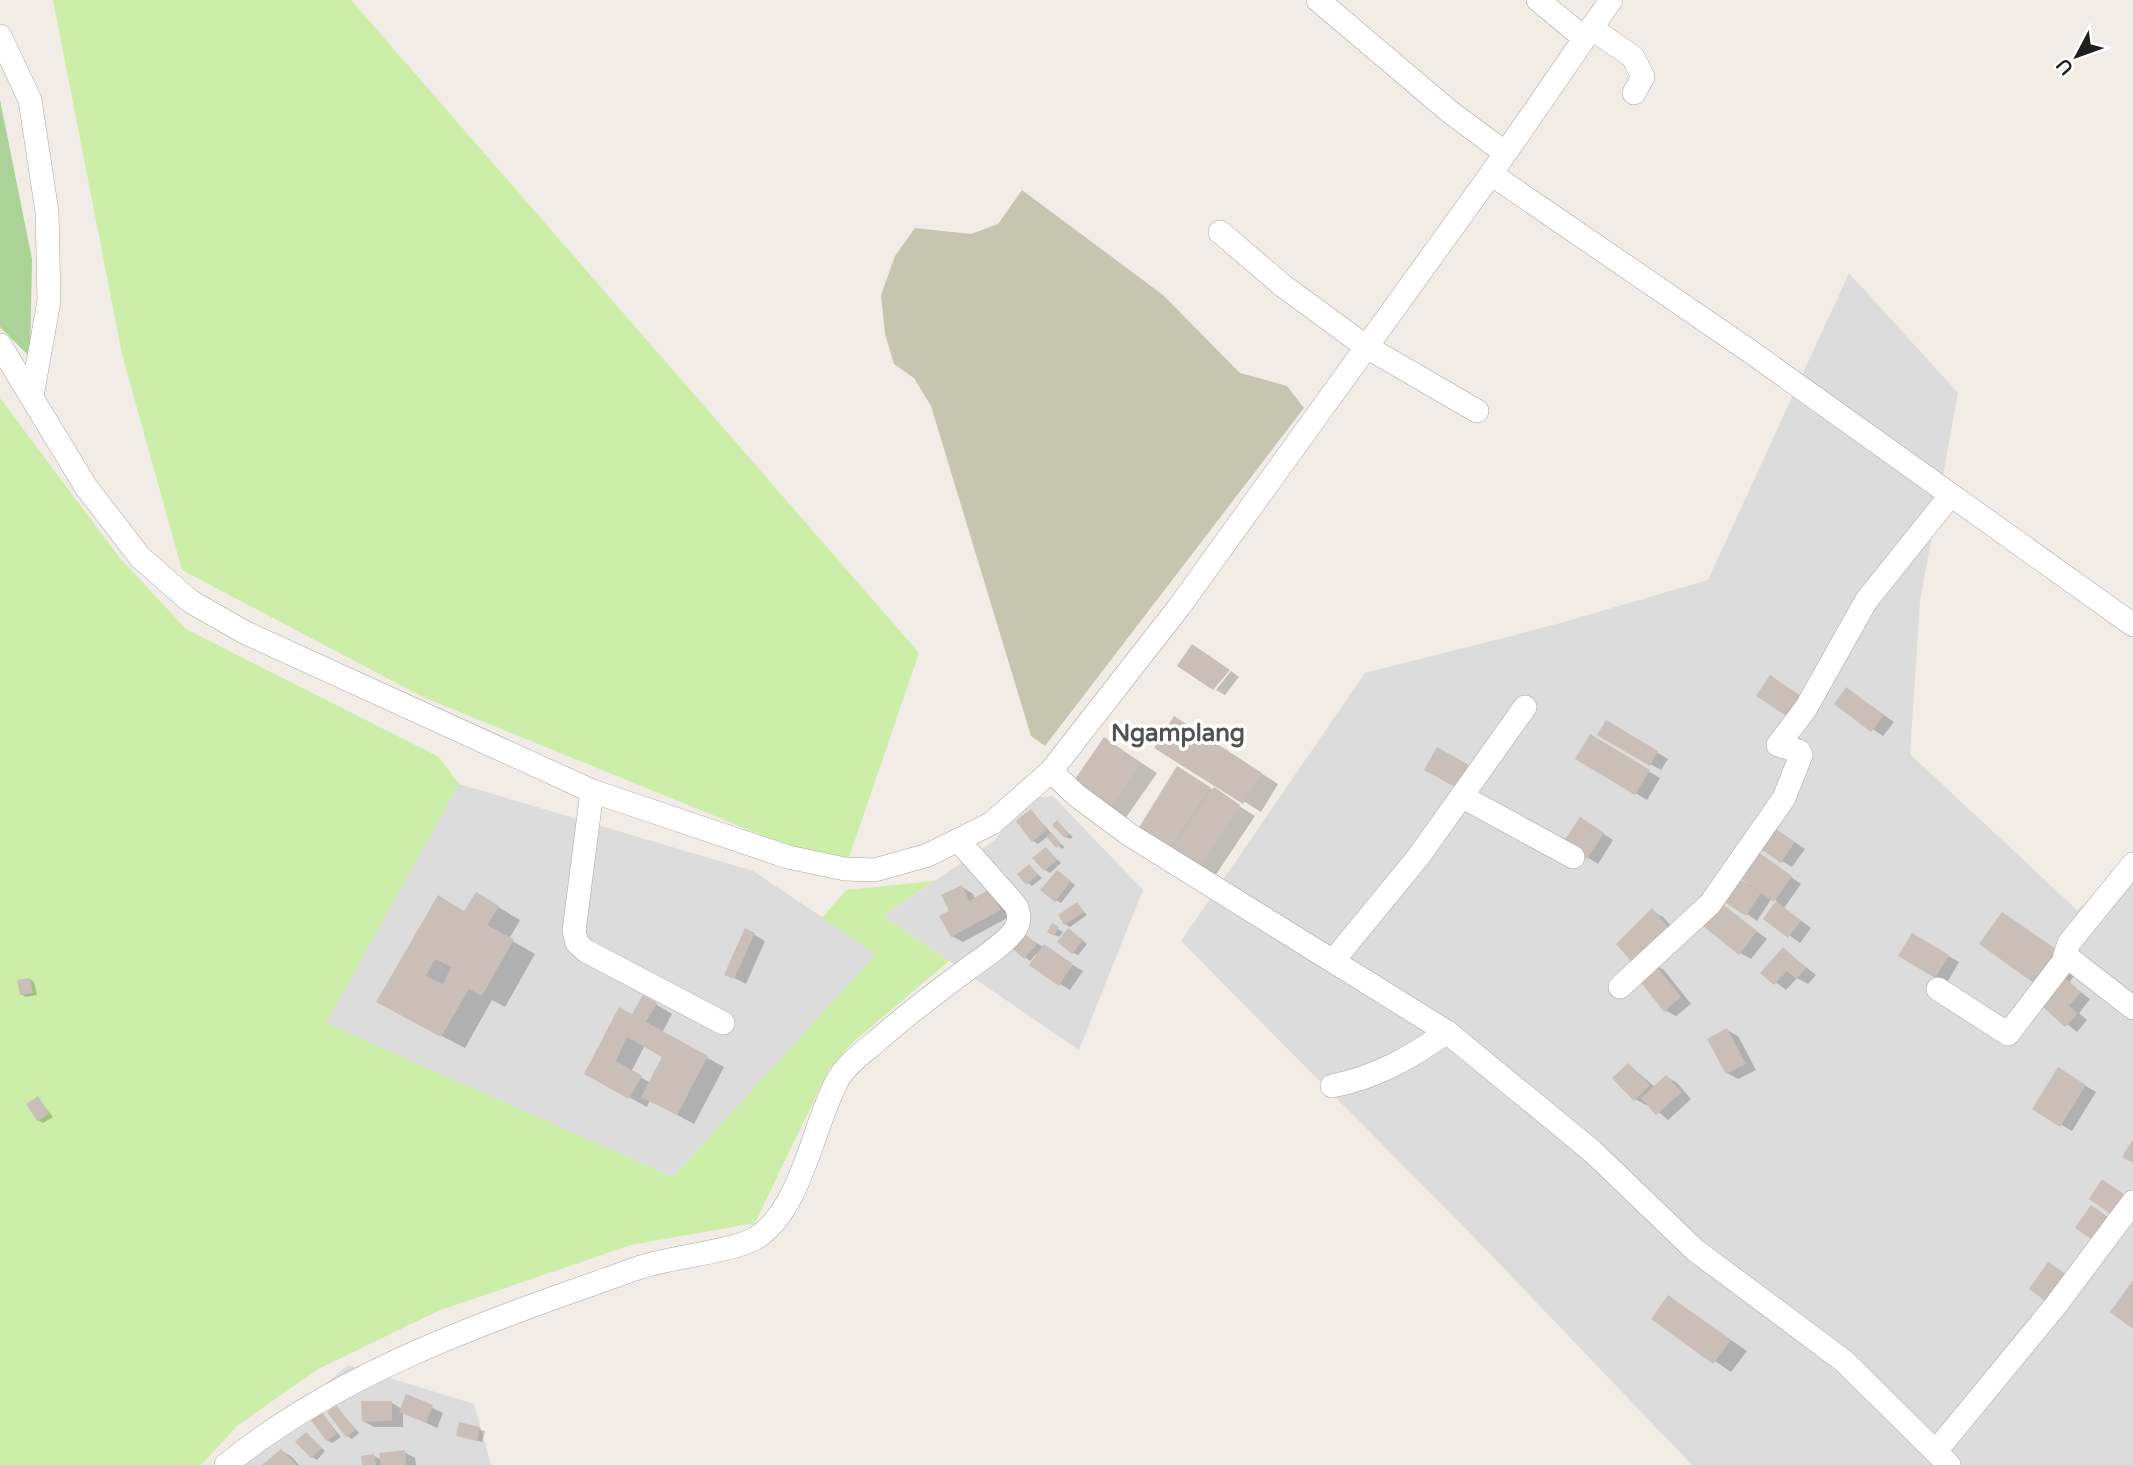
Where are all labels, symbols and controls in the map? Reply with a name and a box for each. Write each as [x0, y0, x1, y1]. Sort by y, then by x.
north arrow [2042, 21, 2112, 91]
text: U [2052, 54, 2078, 79]
district label: Ngamplang [1111, 719, 1245, 748]

